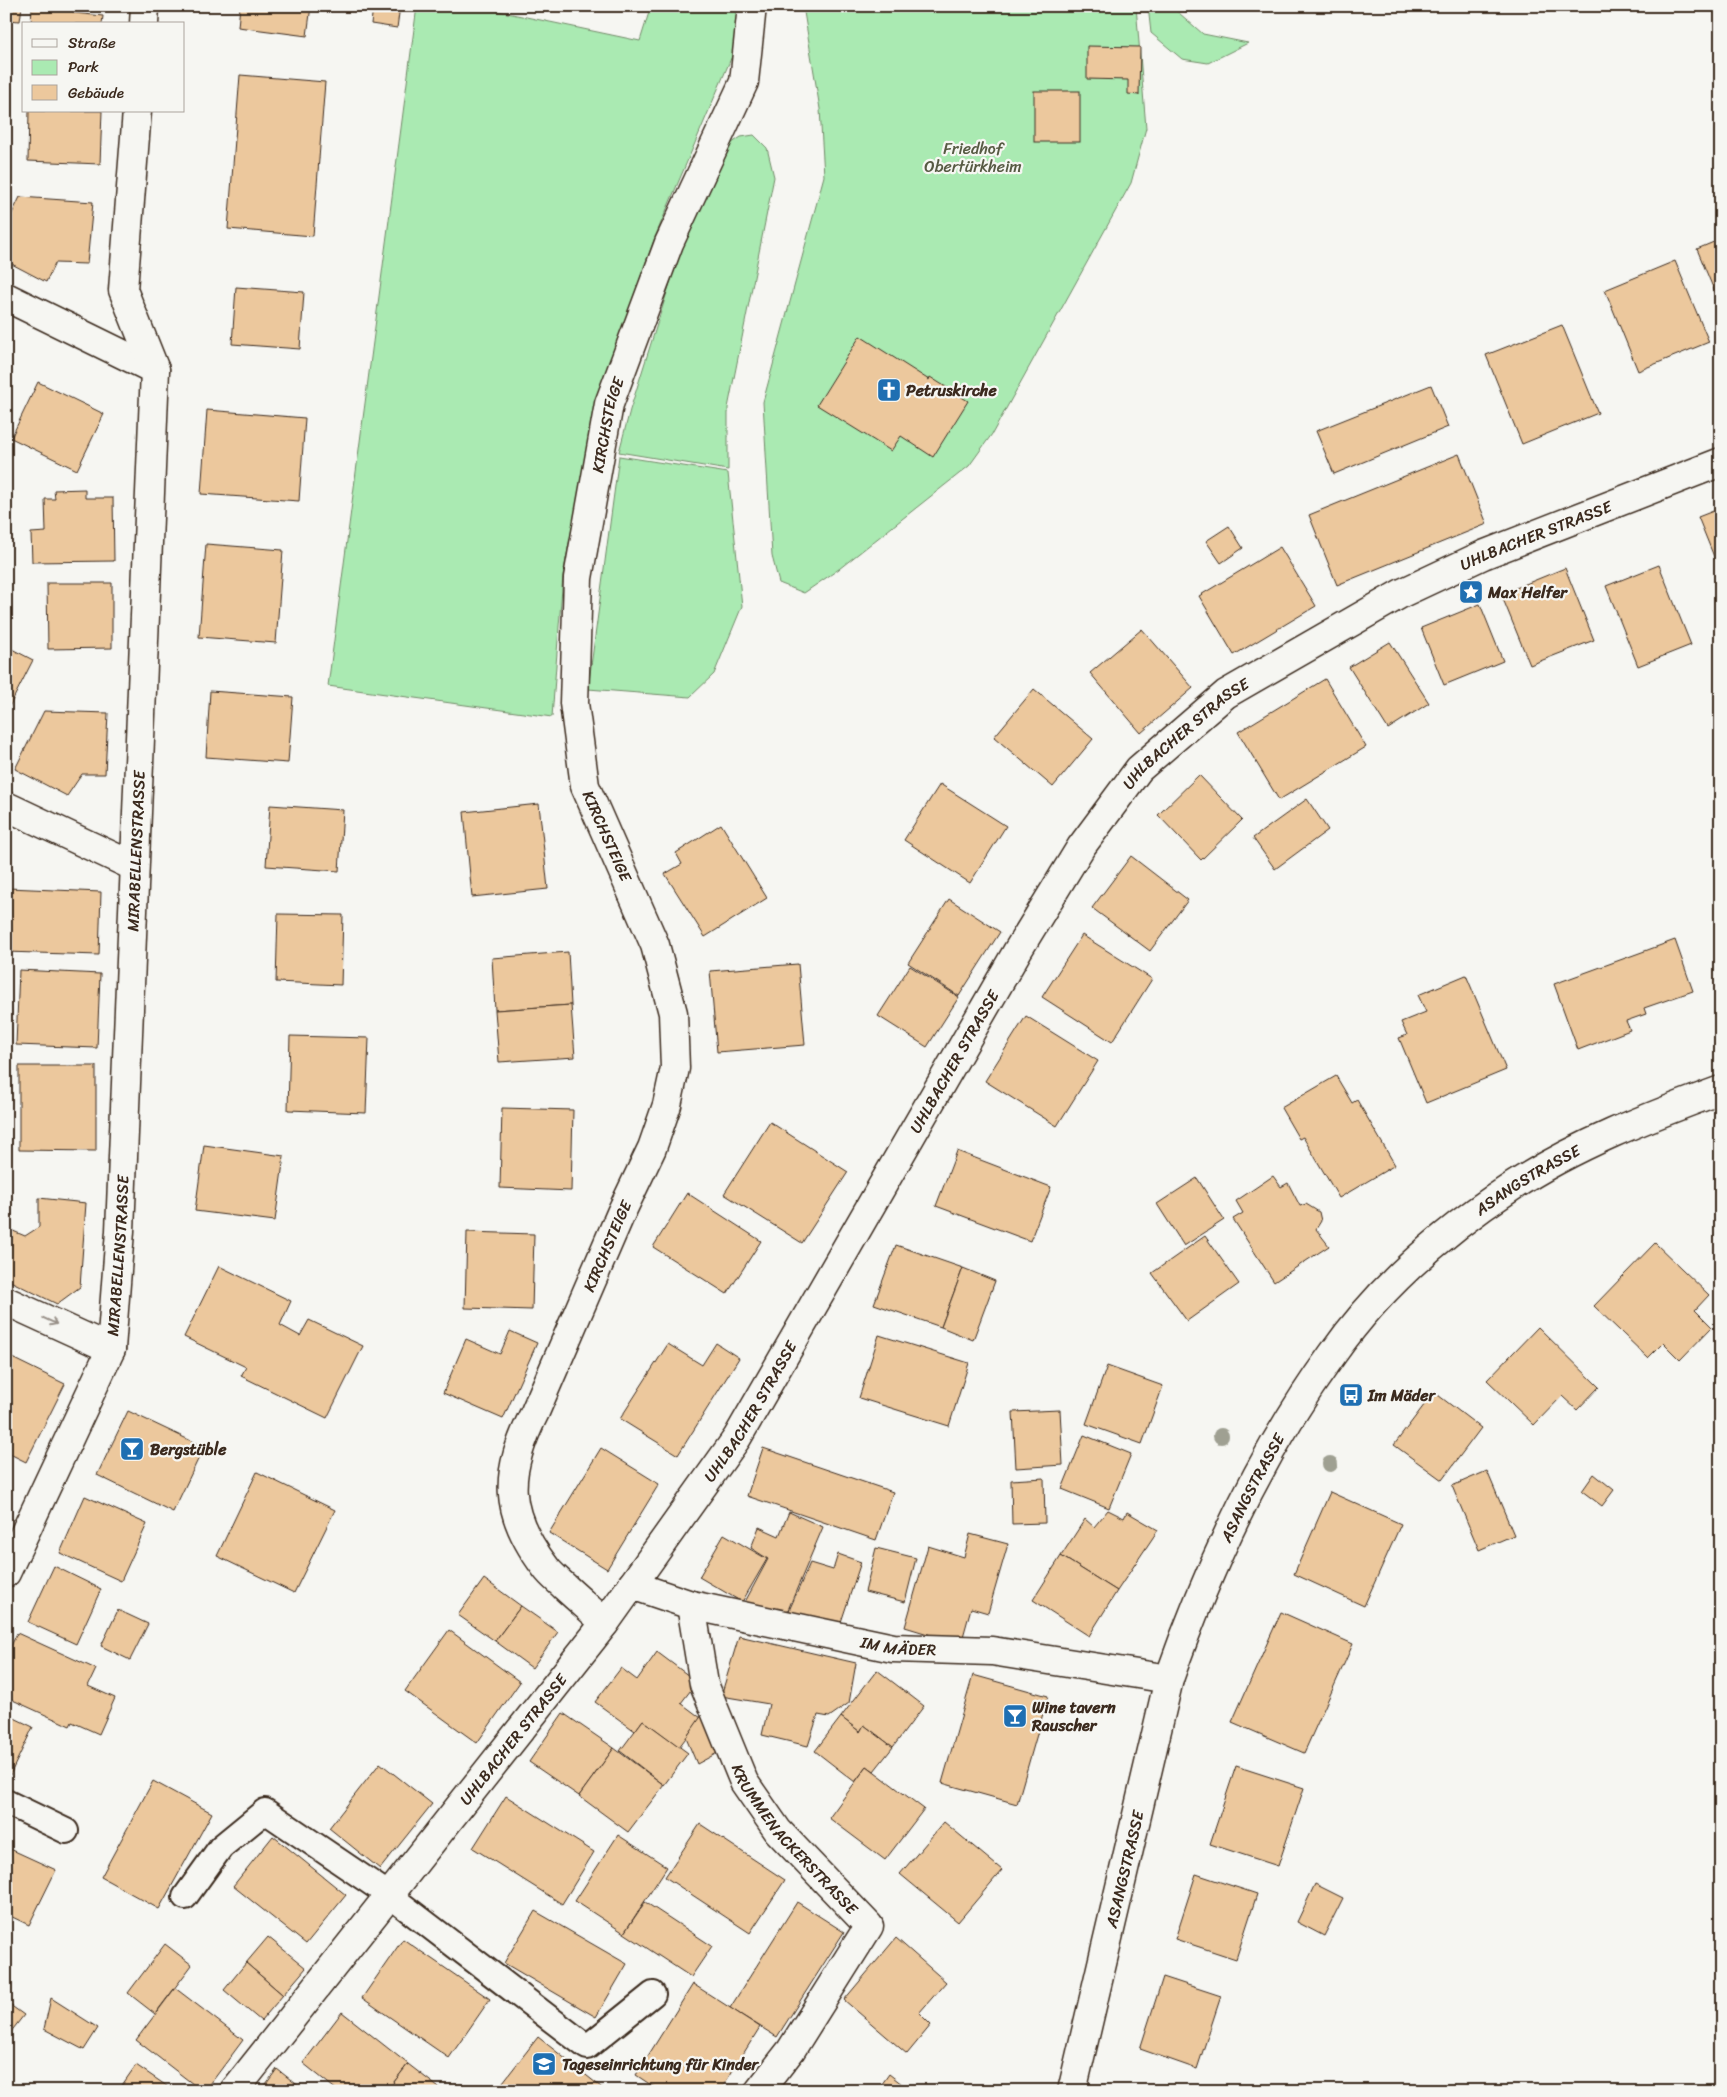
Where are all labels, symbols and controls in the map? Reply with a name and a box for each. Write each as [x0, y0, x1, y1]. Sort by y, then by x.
legend [22, 22, 185, 112]
text: Straße [68, 30, 116, 56]
text: Park [68, 54, 99, 80]
text: Gebäude [68, 80, 124, 106]
park label: Friedhof Obertürkheim [924, 134, 1022, 181]
street label: KIRCHSTEIGE [583, 372, 633, 475]
place label: Petruskirche [906, 376, 997, 405]
church icon: Petruskirche [876, 377, 902, 403]
street label: UHLBACHER STRASSE [1455, 491, 1617, 579]
place label: Max Helfer [1487, 578, 1568, 607]
place icon: Max Helfer [1458, 579, 1484, 605]
street label: UHLBACHER STRASSE [1114, 669, 1255, 796]
street label: MIRABELLENSTRASSE [118, 769, 153, 932]
street label: KIRCHSTEIGE [574, 786, 640, 887]
street label: UHLBACHER STRASSE [901, 983, 1007, 1139]
street label: ASANGSTRASSE [1467, 1135, 1586, 1223]
street label: MIRABELLENSTRASSE [98, 1173, 137, 1337]
street label: KIRCHSTEIGE [574, 1194, 640, 1296]
one-way arrow [43, 1316, 58, 1326]
street label: UHLBACHER STRASSE [695, 1334, 805, 1488]
place label: Im Mäder [1367, 1381, 1437, 1410]
bus stop icon: Im Mäder [1338, 1382, 1364, 1408]
street label: ASANGSTRASSE [1211, 1427, 1293, 1548]
place label: Bergstüble [150, 1435, 227, 1464]
bar icon: Bergstüble [119, 1436, 145, 1462]
street label: IM MÄDER [857, 1627, 937, 1664]
street label: UHLBACHER STRASSE [451, 1666, 575, 1811]
place label: Wine tavern Rauscher [1031, 1693, 1116, 1740]
bar icon: Wine tavern Rauscher [1002, 1703, 1028, 1729]
street label: KRUMMENACKERSTRASSE [724, 1759, 866, 1922]
street label: ASANGSTRASSE [1096, 1806, 1152, 1932]
place label: Tageseinrichtung für Kinder [562, 2050, 760, 2079]
school or university icon: Tageseinrichtung für Kinder [531, 2051, 557, 2077]

